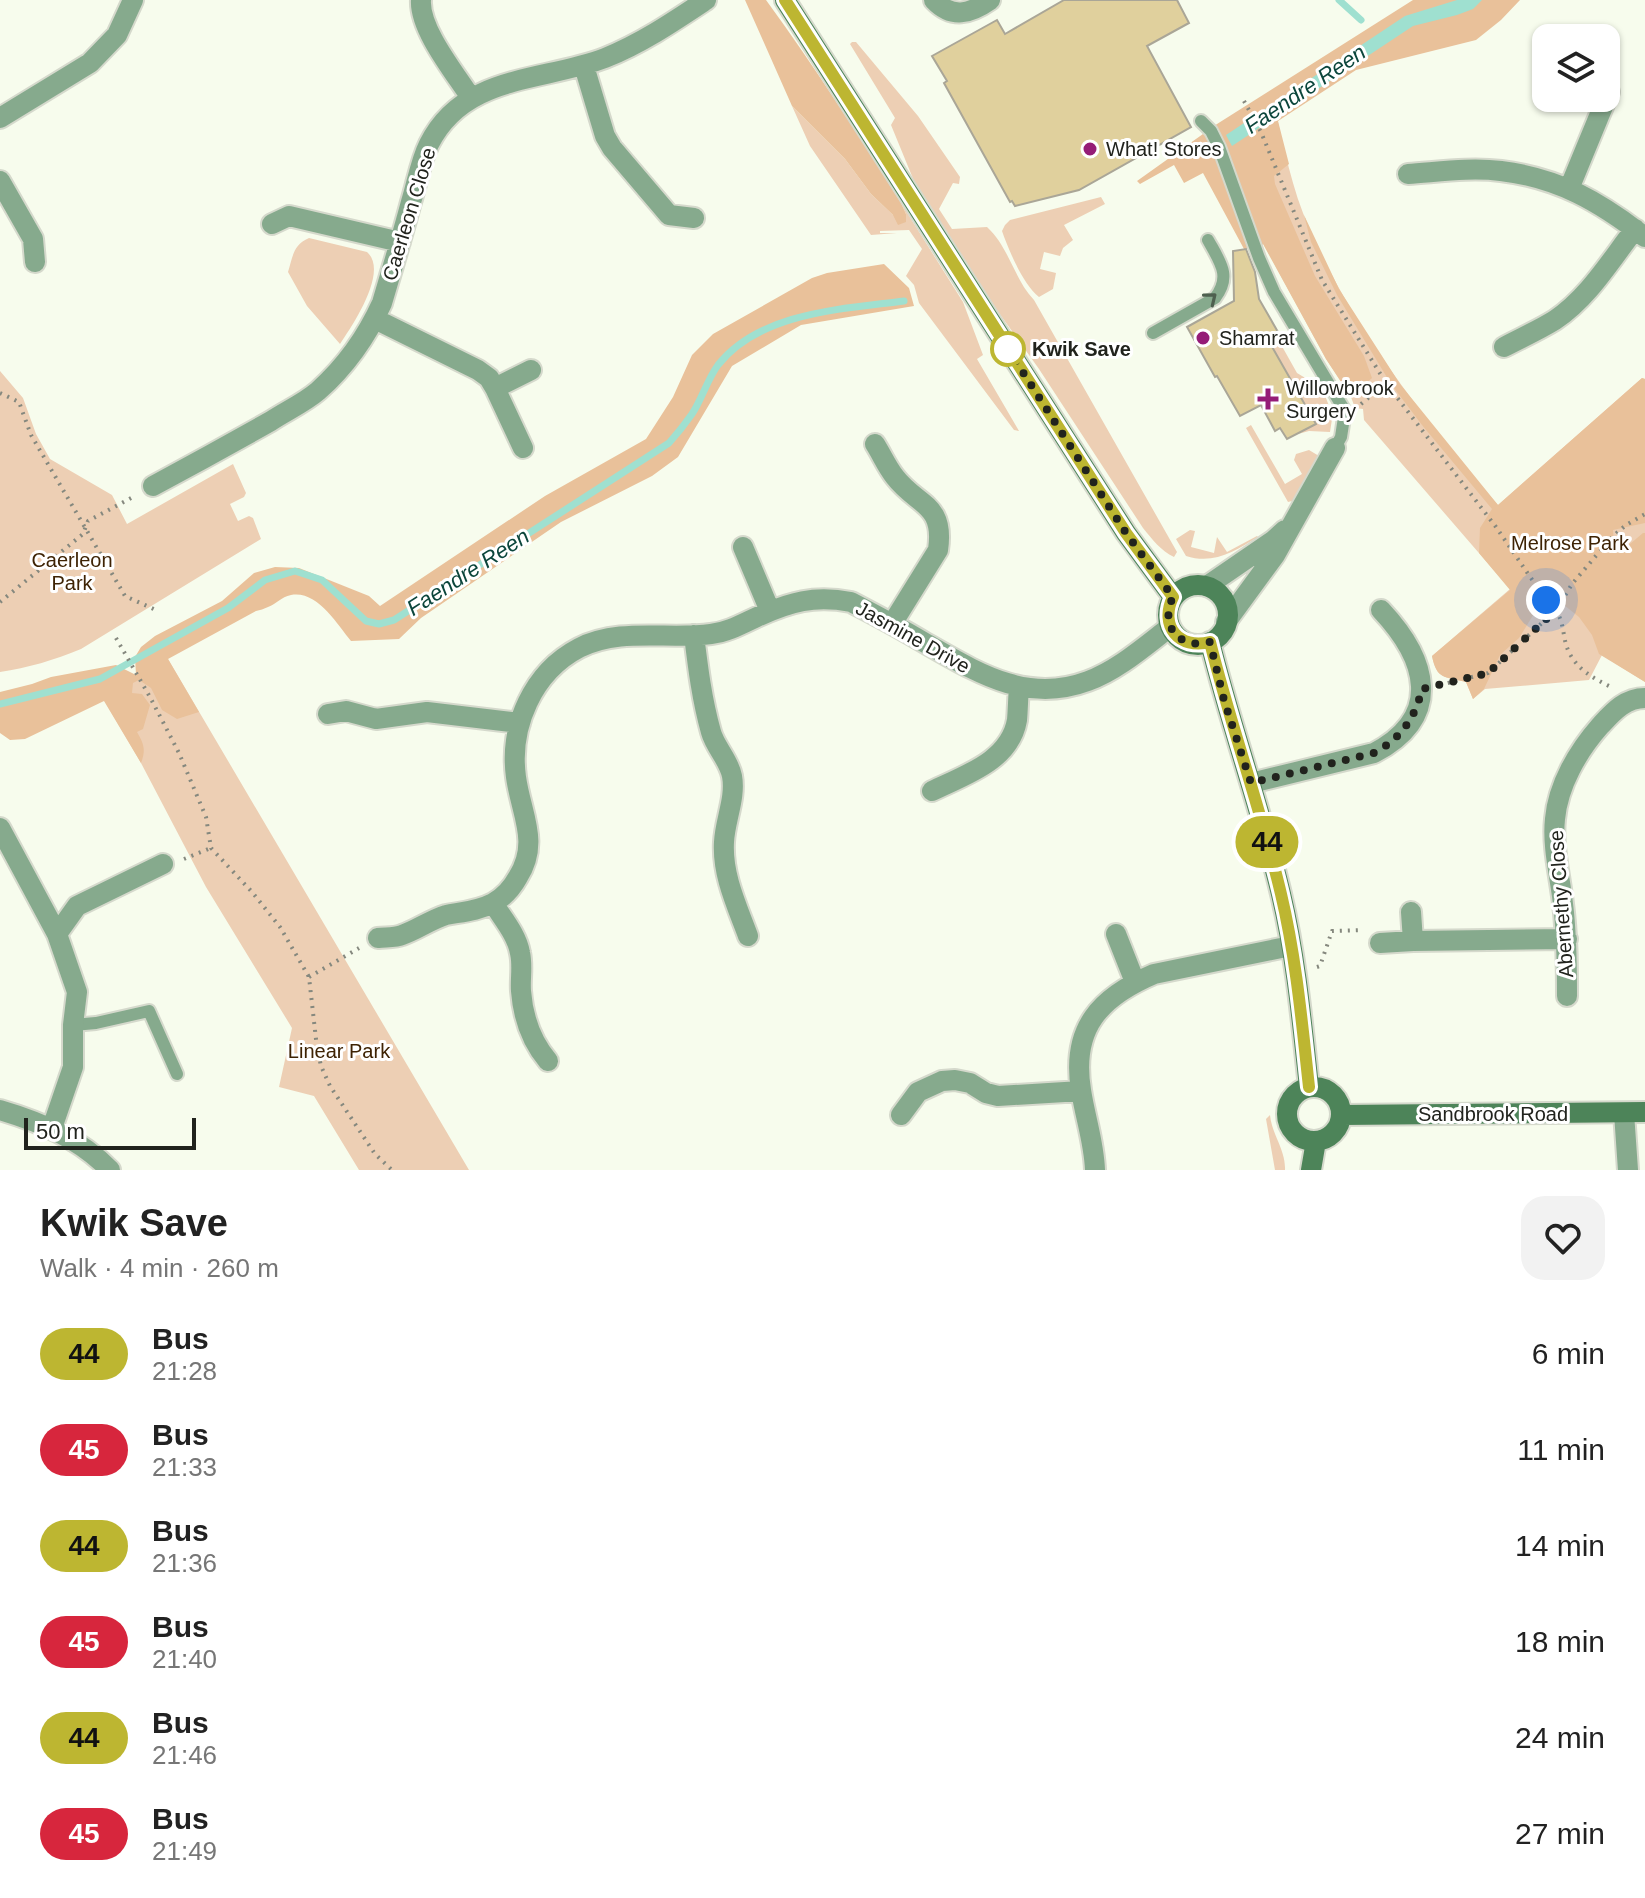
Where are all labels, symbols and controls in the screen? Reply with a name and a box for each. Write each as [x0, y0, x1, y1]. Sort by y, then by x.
map controls [1532, 24, 1620, 112]
button: layers [1532, 24, 1620, 112]
water label: Faendre Reen [1240, 39, 1370, 139]
place label: What! Stores [1106, 138, 1222, 160]
marker: What! Stores [1081, 140, 1099, 158]
street label: Caerleon Close [378, 145, 440, 283]
one-way arrow [1201, 293, 1216, 308]
place label: Shamrat [1219, 327, 1295, 349]
marker: Shamrat [1194, 329, 1212, 347]
marker: Kwik Save [991, 332, 1025, 366]
place label: Kwik Save [1032, 338, 1131, 360]
place label: Willowbrook Surgery [1286, 377, 1395, 422]
marker: Willowbrook Surgery [1257, 388, 1279, 410]
water label: Faendre Reen [402, 523, 534, 621]
park label: Melrose Park [1511, 532, 1630, 554]
park label: Caerleon Park [31, 549, 113, 594]
your location [1526, 580, 1566, 620]
street label: Jasmine Drive [852, 597, 974, 677]
line badge: 44 [1231, 816, 1303, 868]
text: 44 [1251, 826, 1283, 857]
street label: Abernethy Close [1545, 829, 1577, 979]
park label: Linear Park [288, 1040, 391, 1062]
street label: Sandbrook Road [1418, 1103, 1568, 1125]
scale bar [24, 1114, 196, 1150]
text: 50 m [36, 1119, 85, 1144]
button: heart [1521, 1196, 1605, 1280]
text: Kwik Save [40, 1202, 228, 1244]
text: Walk · 4 min · 260 m [40, 1253, 279, 1283]
text: Bus [152, 1322, 209, 1355]
text: 6 min [1532, 1337, 1605, 1370]
text: 44 [68, 1338, 100, 1369]
text: 21:28 [152, 1356, 217, 1386]
text: Bus [152, 1418, 209, 1451]
text: 11 min [1517, 1433, 1605, 1466]
text: 45 [68, 1434, 100, 1465]
text: 21:33 [152, 1452, 217, 1482]
text: Bus [152, 1514, 209, 1547]
text: 14 min [1515, 1529, 1605, 1562]
text: 44 [68, 1530, 100, 1561]
text: 21:36 [152, 1548, 217, 1578]
text: Bus [152, 1610, 209, 1643]
text: 18 min [1515, 1625, 1605, 1658]
text: 45 [68, 1626, 100, 1657]
text: 21:40 [152, 1644, 217, 1674]
text: Bus [152, 1706, 209, 1739]
text: 24 min [1515, 1721, 1605, 1754]
text: 44 [68, 1722, 100, 1753]
text: 21:46 [152, 1740, 217, 1770]
text: Bus [152, 1802, 209, 1835]
text: 27 min [1515, 1817, 1605, 1850]
text: 45 [68, 1818, 100, 1849]
text: 21:49 [152, 1836, 217, 1866]

